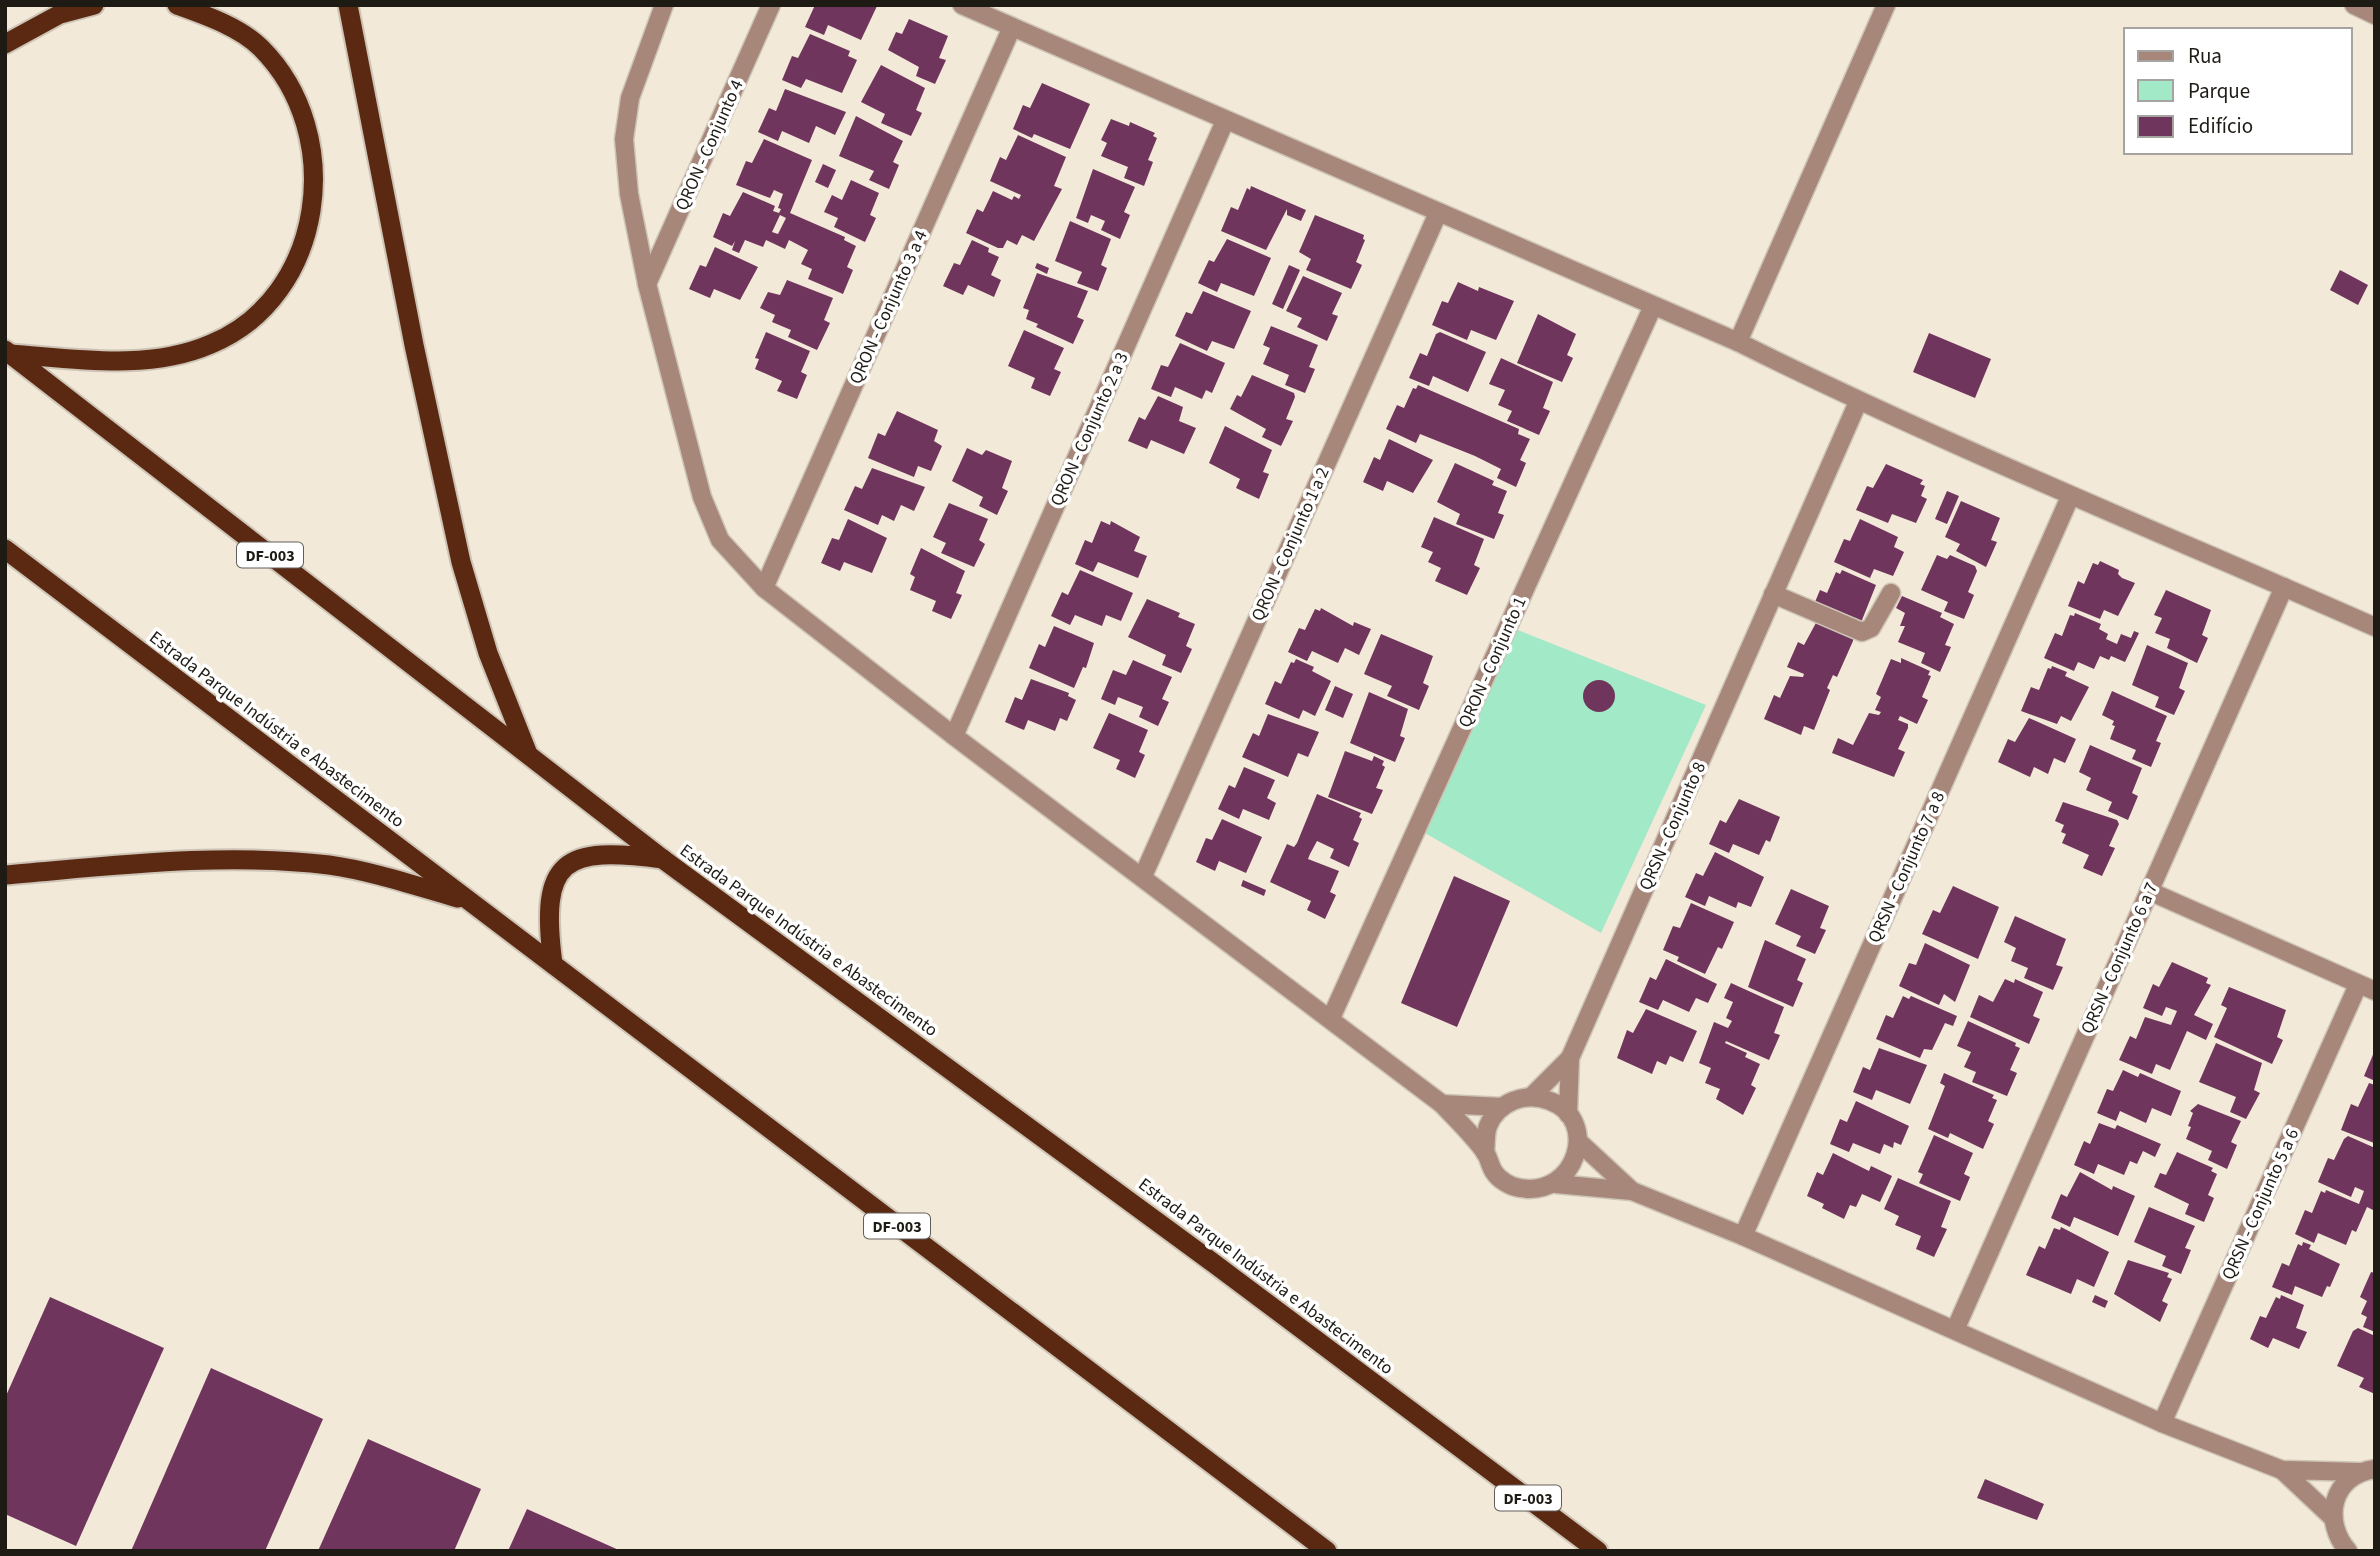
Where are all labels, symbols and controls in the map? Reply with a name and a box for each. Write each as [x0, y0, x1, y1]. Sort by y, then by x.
legend [2124, 28, 2352, 154]
text: Rua [2188, 41, 2222, 71]
street label: QRON - Conjunto 4 [669, 76, 750, 215]
text: Parque [2188, 76, 2250, 106]
text: Edifício [2188, 111, 2253, 141]
street label: QRON - Conjunto 3 a 4 [843, 226, 934, 388]
street label: QRON - Conjunto 2 a 3 [1044, 348, 1135, 510]
street label: QRON - Conjunto 1 a 2 [1245, 463, 1336, 625]
road number: DF-003 [237, 542, 303, 568]
street label: QRON - Conjunto 1 [1452, 593, 1532, 732]
street label: Estrada Parque Indústria e Abastecimento [144, 625, 409, 834]
street label: QRSN - Conjunto 8 [1633, 758, 1712, 894]
street label: QRSN - Conjunto 7 a 8 [1862, 787, 1951, 947]
street label: Estrada Parque Indústria e Abastecimento [675, 838, 943, 1043]
street label: QRSN - Conjunto 6 a 7 [2075, 878, 2164, 1038]
street label: QRSN - Conjunto 5 a 6 [2216, 1124, 2305, 1284]
street label: Estrada Parque Indústria e Abastecimento [1133, 1172, 1398, 1381]
road number: DF-003 [864, 1214, 930, 1238]
road number: DF-003 [1495, 1486, 1561, 1510]

